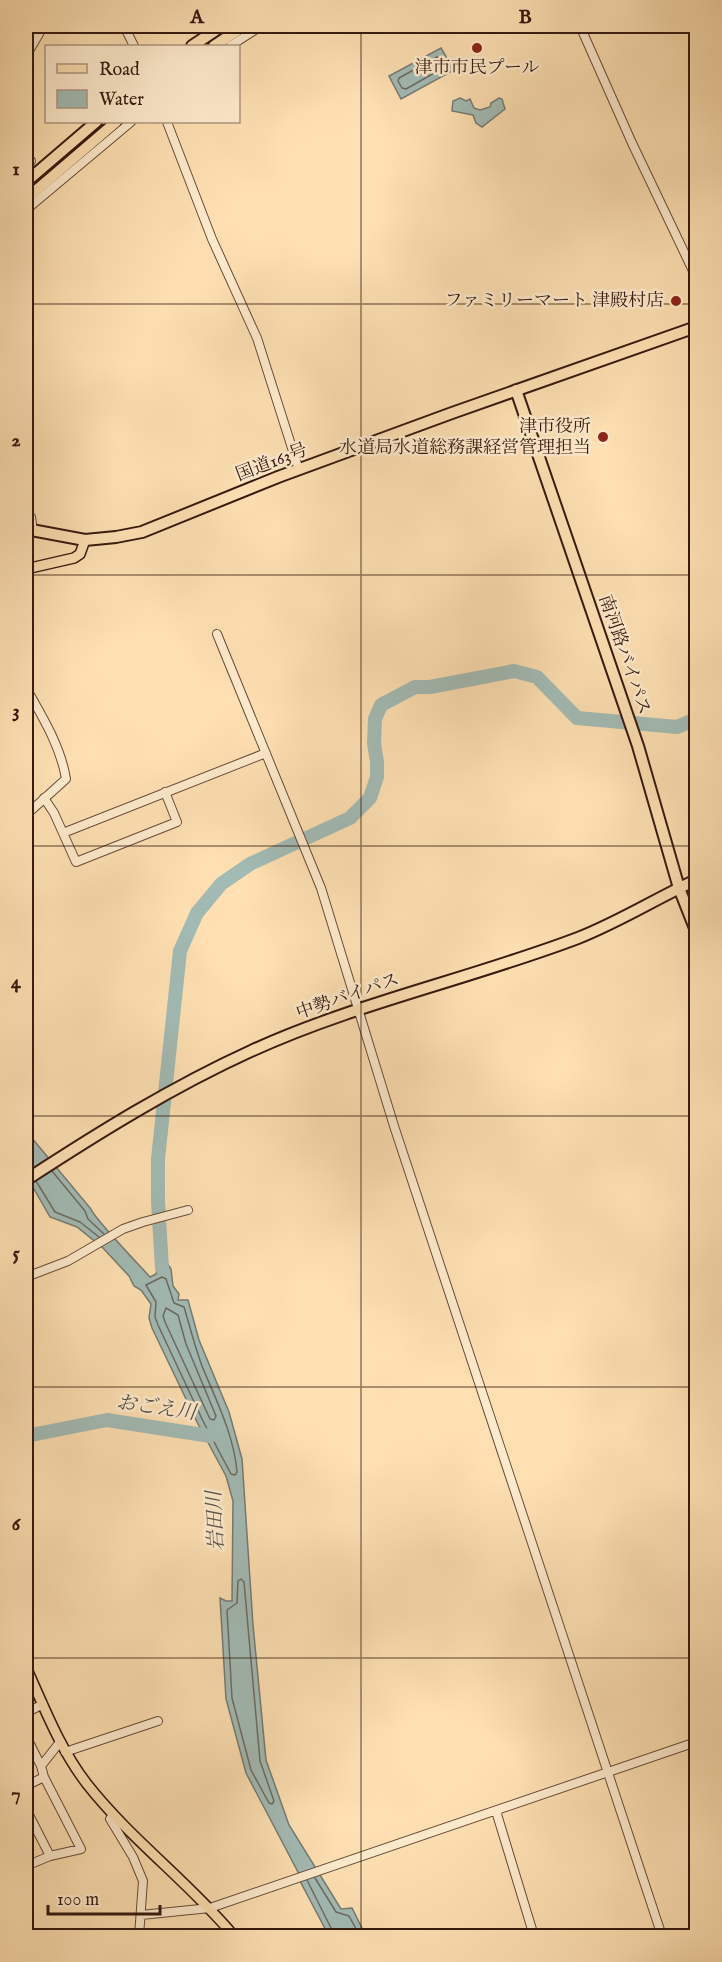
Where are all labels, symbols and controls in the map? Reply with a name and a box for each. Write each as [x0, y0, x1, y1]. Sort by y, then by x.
text: A [189, 5, 205, 30]
text: B [518, 5, 532, 30]
marker: 津市市民プール [470, 41, 484, 55]
legend [45, 45, 240, 123]
place label: 津市市民プール [414, 57, 540, 80]
text: Road [99, 59, 140, 82]
text: Water [99, 89, 144, 112]
text: 1 [12, 157, 20, 182]
place label: ファミリーマート 津殿村店 [444, 290, 664, 313]
marker: ファミリーマート 津殿村店 [669, 294, 683, 308]
place label: 津市役所 水道局水道総務課経営管理担当 [339, 416, 591, 460]
text: 2 [11, 428, 21, 453]
marker: 津市役所 水道局水道総務課経営管理担当 [596, 430, 610, 444]
street label: 国道163号 [233, 439, 311, 487]
street label: 南河路バイパス [593, 592, 655, 718]
text: 3 [12, 699, 20, 724]
street label: 中勢バイパス [293, 969, 403, 1025]
text: 4 [11, 970, 22, 995]
text: 5 [12, 1241, 20, 1266]
water label: おごえ川 [115, 1390, 199, 1426]
water label: 岩田川 [202, 1488, 230, 1552]
text: 6 [12, 1512, 22, 1537]
text: 7 [11, 1782, 21, 1807]
scale bar [48, 1878, 160, 1916]
text: 100 m [57, 1889, 99, 1912]

